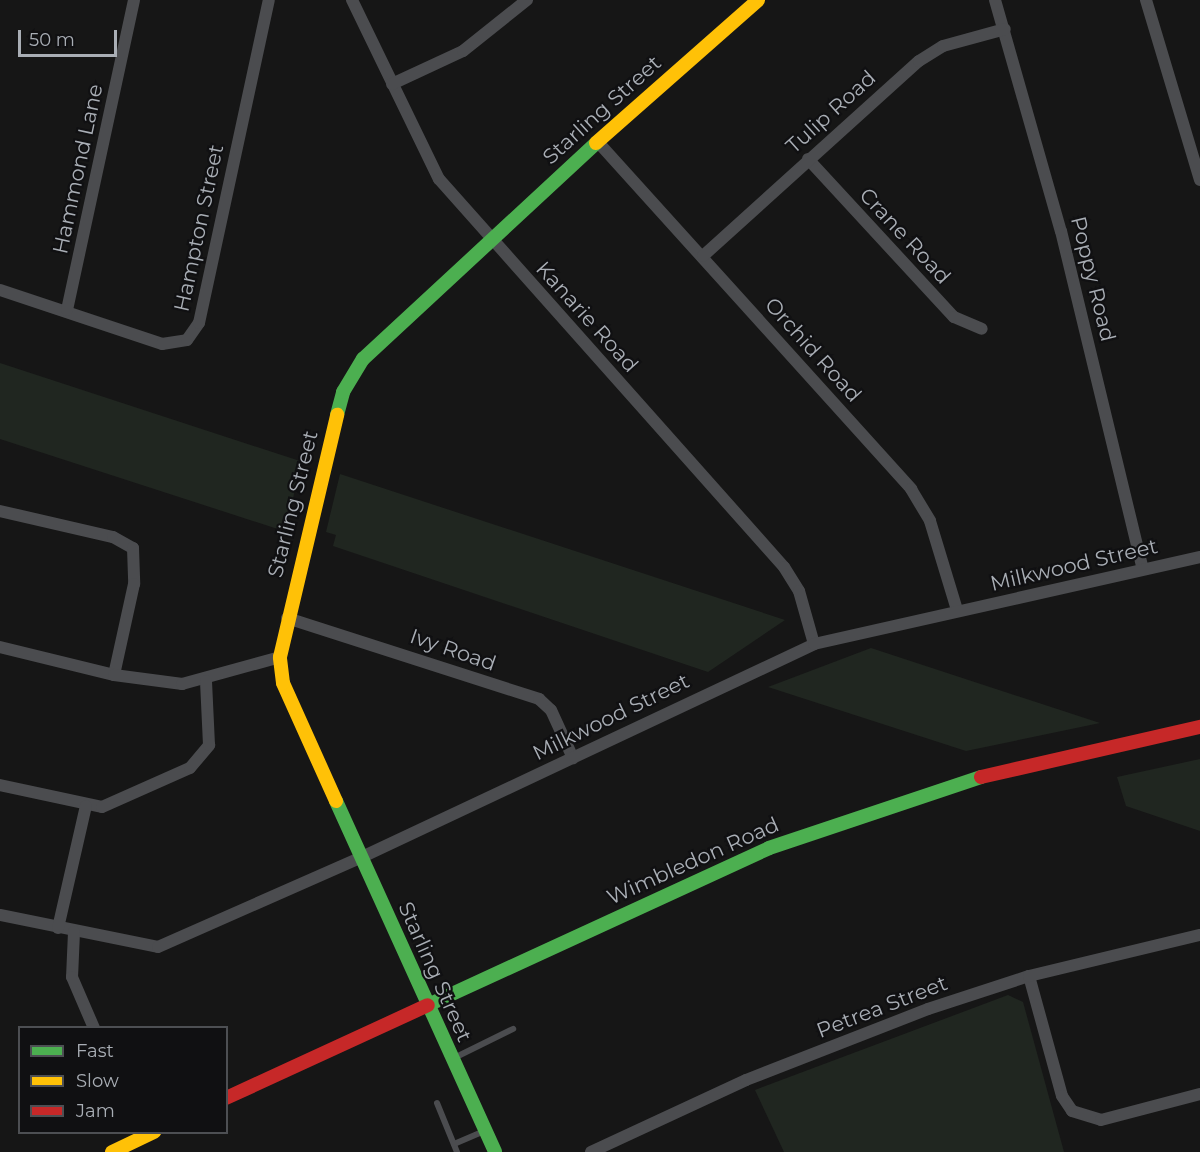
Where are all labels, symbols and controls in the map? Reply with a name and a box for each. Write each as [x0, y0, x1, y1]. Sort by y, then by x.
scale bar [21, 18, 120, 56]
text: 50 m [29, 29, 75, 51]
street label: Starling Street [538, 50, 666, 170]
street label: Tulip Road [781, 65, 881, 159]
street label: Hammond Lane [48, 82, 108, 256]
street label: Hampton Street [169, 142, 229, 314]
street label: Crane Road [854, 183, 956, 289]
street label: Poppy Road [1065, 214, 1121, 344]
street label: Kanarie Road [531, 256, 643, 378]
street label: Orchid Road [759, 293, 867, 407]
street label: Starling Street [263, 428, 323, 580]
street label: Milkwood Street [988, 533, 1160, 597]
street label: Ivy Road [407, 624, 499, 676]
street label: Milkwood Street [529, 668, 693, 766]
street label: Wimbledon Road [603, 812, 783, 910]
street label: Starling Street [393, 898, 477, 1046]
street label: Petrea Street [813, 971, 951, 1043]
legend [18, 1026, 228, 1134]
text: Fast [76, 1040, 114, 1062]
text: Slow [76, 1070, 119, 1092]
text: Jam [76, 1100, 115, 1122]

